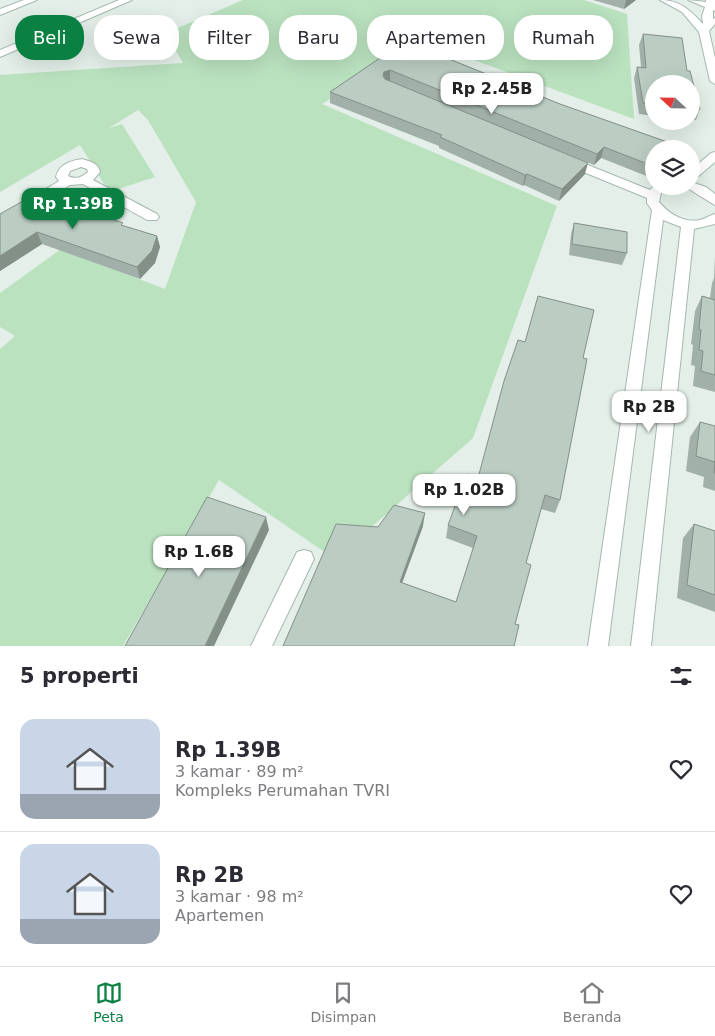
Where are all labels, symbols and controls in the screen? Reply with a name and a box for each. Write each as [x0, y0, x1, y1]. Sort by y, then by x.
chip: Beli [15, 15, 84, 60]
chip: Sewa [94, 15, 179, 60]
chip: Filter [189, 15, 269, 60]
chip: Baru [279, 15, 357, 60]
chip: Apartemen [367, 15, 504, 60]
chip: Rumah [514, 15, 613, 60]
pin: Rp 2.45B [440, 72, 544, 115]
north arrow [645, 75, 700, 130]
map controls [645, 75, 700, 195]
text: Rp 2.45B [451, 79, 533, 98]
button: layers [645, 140, 700, 195]
pin: Rp 1.39B [21, 188, 125, 230]
text: Rp 1.39B [32, 194, 114, 213]
pin: Rp 2B [614, 390, 684, 433]
text: Rp 2B [623, 397, 675, 416]
pin: Rp 1.02B [412, 474, 516, 516]
text: Rp 1.02B [423, 480, 505, 499]
pin: Rp 1.6B [153, 536, 245, 578]
text: Rp 1.6B [164, 542, 234, 561]
icon: filters [667, 662, 695, 690]
text: 5 properti [20, 664, 139, 688]
text: Rp 1.39B [175, 738, 281, 762]
icon: home [60, 739, 120, 799]
icon: heart [667, 755, 695, 783]
text: 3 kamar · 89 m² [175, 762, 304, 781]
text: Kompleks Perumahan TVRI [175, 781, 390, 800]
text: Rp 2B [175, 863, 244, 887]
icon: home [60, 864, 120, 924]
icon: heart [667, 880, 695, 908]
text: 3 kamar · 98 m² [175, 887, 304, 906]
text: Apartemen [175, 906, 264, 925]
tab: Peta [93, 979, 124, 1025]
tab: Disimpan [310, 979, 376, 1025]
tab: Beranda [563, 979, 622, 1025]

